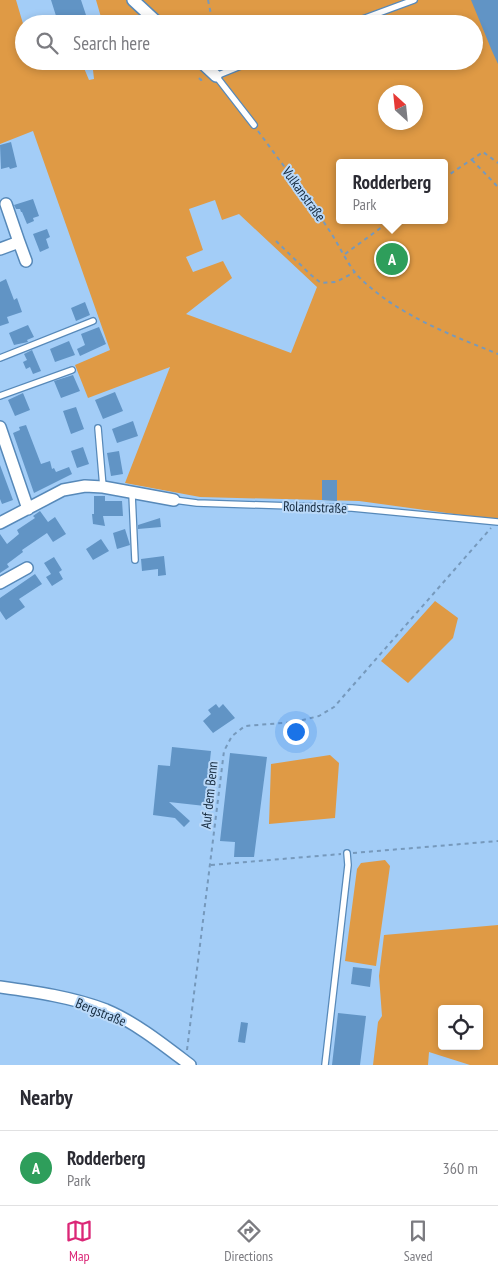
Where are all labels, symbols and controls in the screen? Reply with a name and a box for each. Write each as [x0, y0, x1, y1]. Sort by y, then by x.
search box [15, 15, 483, 70]
icon: search [33, 29, 61, 57]
text: Search here [73, 31, 150, 55]
north arrow [378, 85, 423, 130]
popup [336, 159, 448, 224]
street label: Vulkanstraße [278, 162, 330, 225]
text: Rodderberg [353, 170, 431, 194]
text: Park [353, 194, 377, 214]
pin: A [376, 240, 408, 278]
street label: Rolandstraße [283, 497, 347, 517]
your location [283, 719, 309, 745]
street label: Auf dem Benn [197, 760, 221, 830]
street label: Bergstraße [73, 994, 129, 1030]
map controls [438, 1005, 483, 1050]
button: locate [438, 1005, 483, 1050]
text: Nearby [20, 1084, 73, 1111]
text: Rodderberg [67, 1146, 145, 1170]
text: A [32, 1158, 40, 1178]
text: 360 m [443, 1158, 478, 1178]
text: Park [67, 1170, 91, 1190]
tab: Map [65, 1217, 93, 1265]
tab: Directions [224, 1217, 273, 1265]
tab: Saved [404, 1217, 433, 1265]

